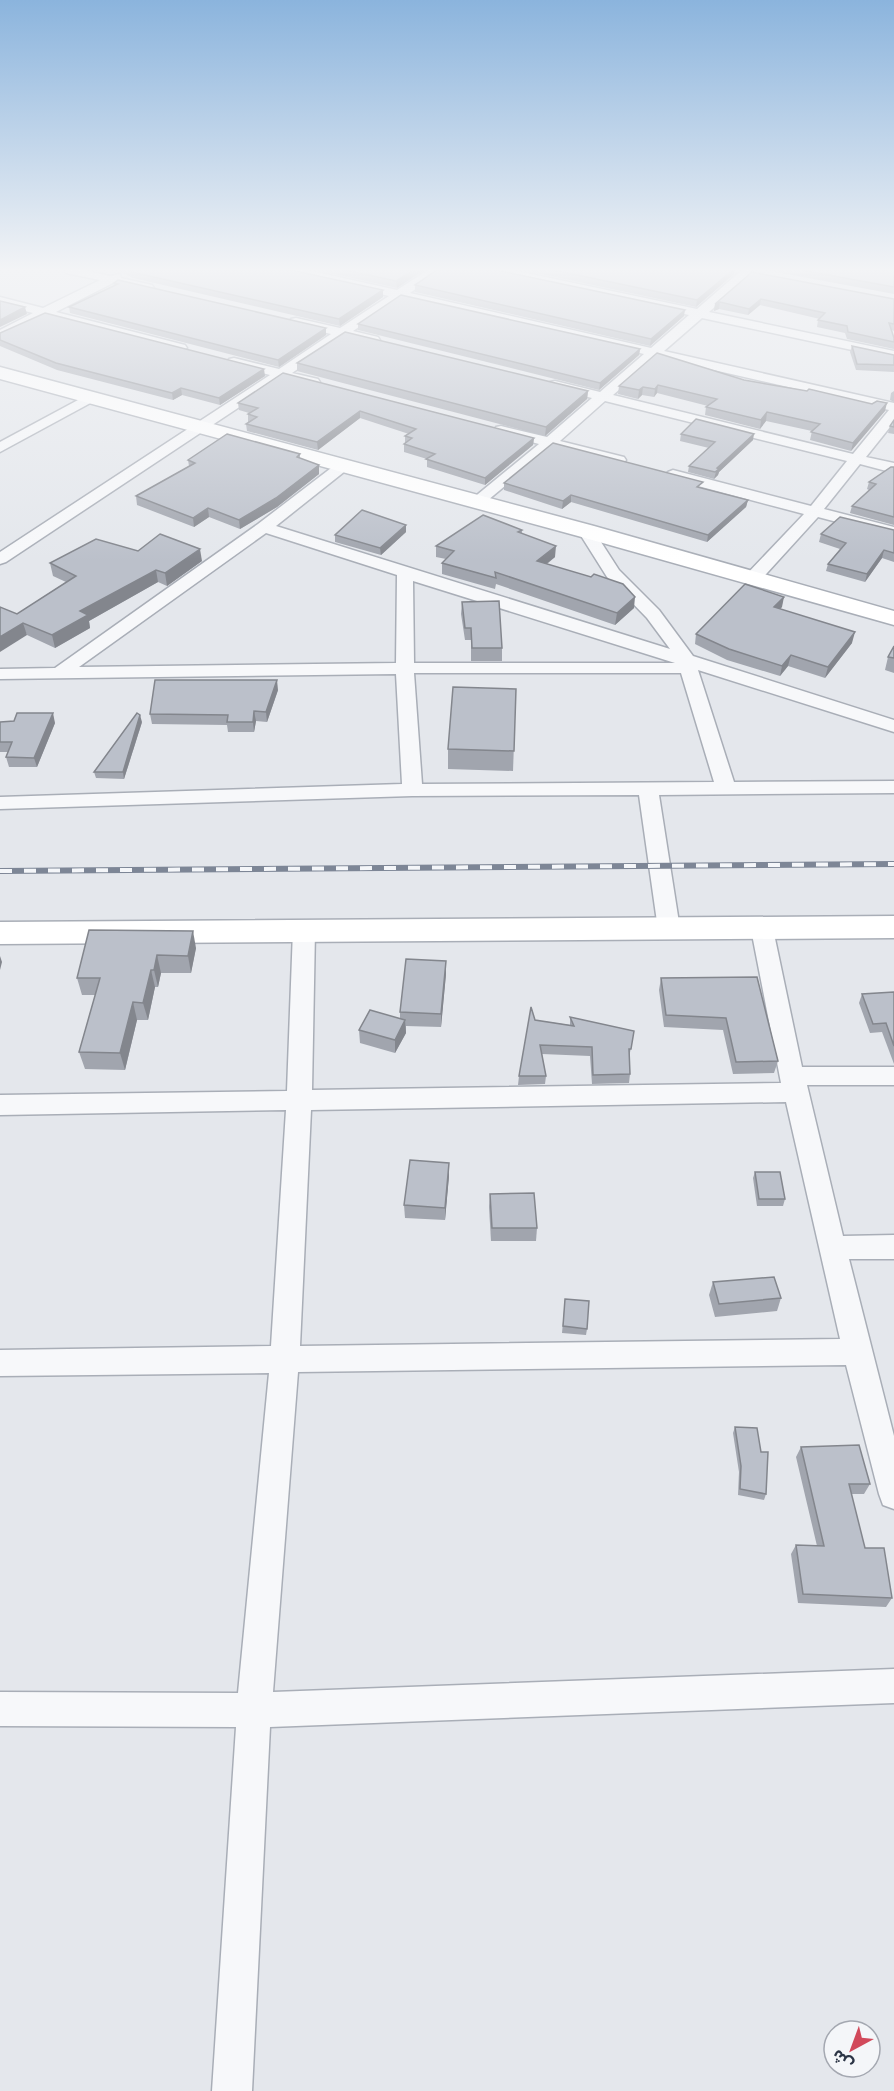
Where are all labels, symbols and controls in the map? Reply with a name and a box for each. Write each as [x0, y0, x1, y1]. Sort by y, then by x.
north arrow [822, 2019, 882, 2079]
text: ش [827, 2046, 857, 2075]

